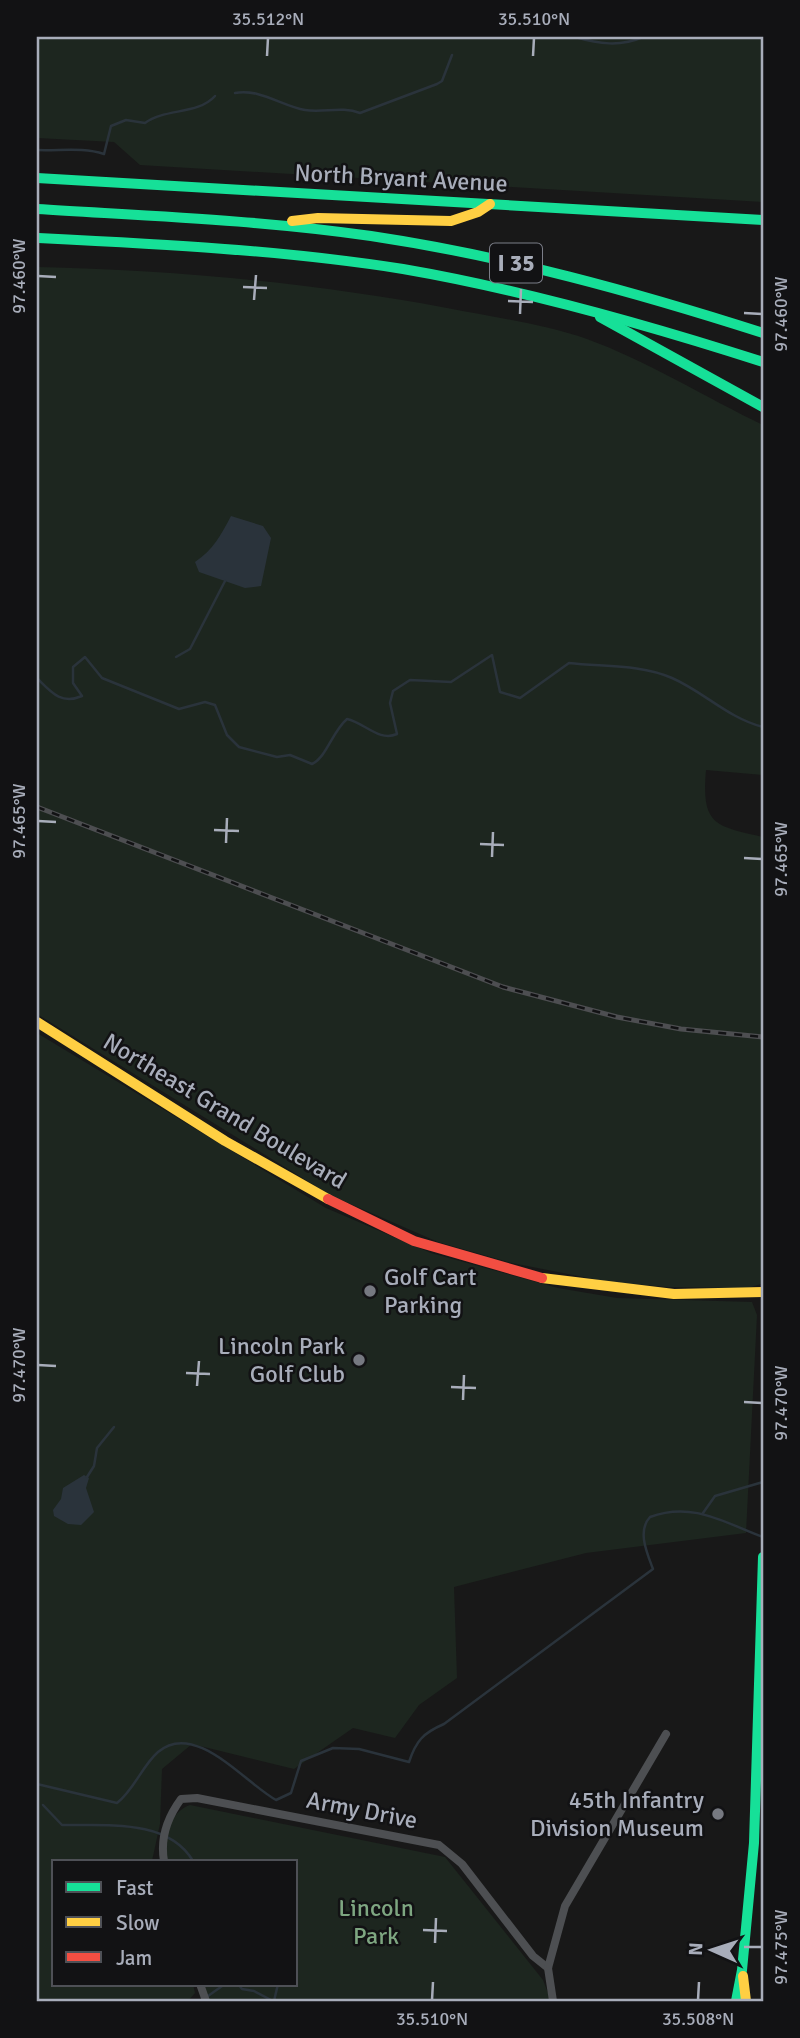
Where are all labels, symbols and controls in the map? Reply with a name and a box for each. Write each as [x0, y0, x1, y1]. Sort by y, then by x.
text: 35.512°N [232, 8, 304, 30]
text: 35.510°N [498, 8, 570, 30]
street label: North Bryant Avenue [294, 157, 508, 199]
text: 97.460°W [8, 238, 30, 314]
road number: I 35 [490, 244, 542, 282]
text: 97.460°W [770, 276, 792, 352]
text: 97.465°W [8, 783, 30, 859]
text: 97.465°W [770, 821, 792, 897]
street label: Northeast Grand Boulevard [98, 1026, 352, 1196]
place label: Golf Cart Parking [384, 1262, 476, 1320]
marker: Golf Cart Parking [362, 1283, 378, 1299]
text: 97.470°W [8, 1327, 30, 1403]
place label: Lincoln Park Golf Club [218, 1331, 345, 1389]
marker: Lincoln Park Golf Club [351, 1352, 367, 1368]
text: 97.470°W [770, 1365, 792, 1441]
street label: Army Drive [304, 1785, 420, 1835]
place label: 45th Infantry Division Museum [530, 1785, 704, 1843]
marker: 45th Infantry Division Museum [710, 1806, 726, 1822]
legend [52, 1860, 298, 1986]
text: Fast [116, 1875, 153, 1901]
park label: Lincoln Park [338, 1893, 414, 1951]
text: 97.475°W [770, 1909, 792, 1985]
text: Slow [116, 1910, 160, 1936]
north arrow [678, 1916, 748, 1986]
text: N [684, 1942, 708, 1956]
text: Jam [116, 1945, 152, 1971]
text: 35.510°N [396, 2008, 468, 2030]
text: 35.508°N [662, 2008, 734, 2030]

